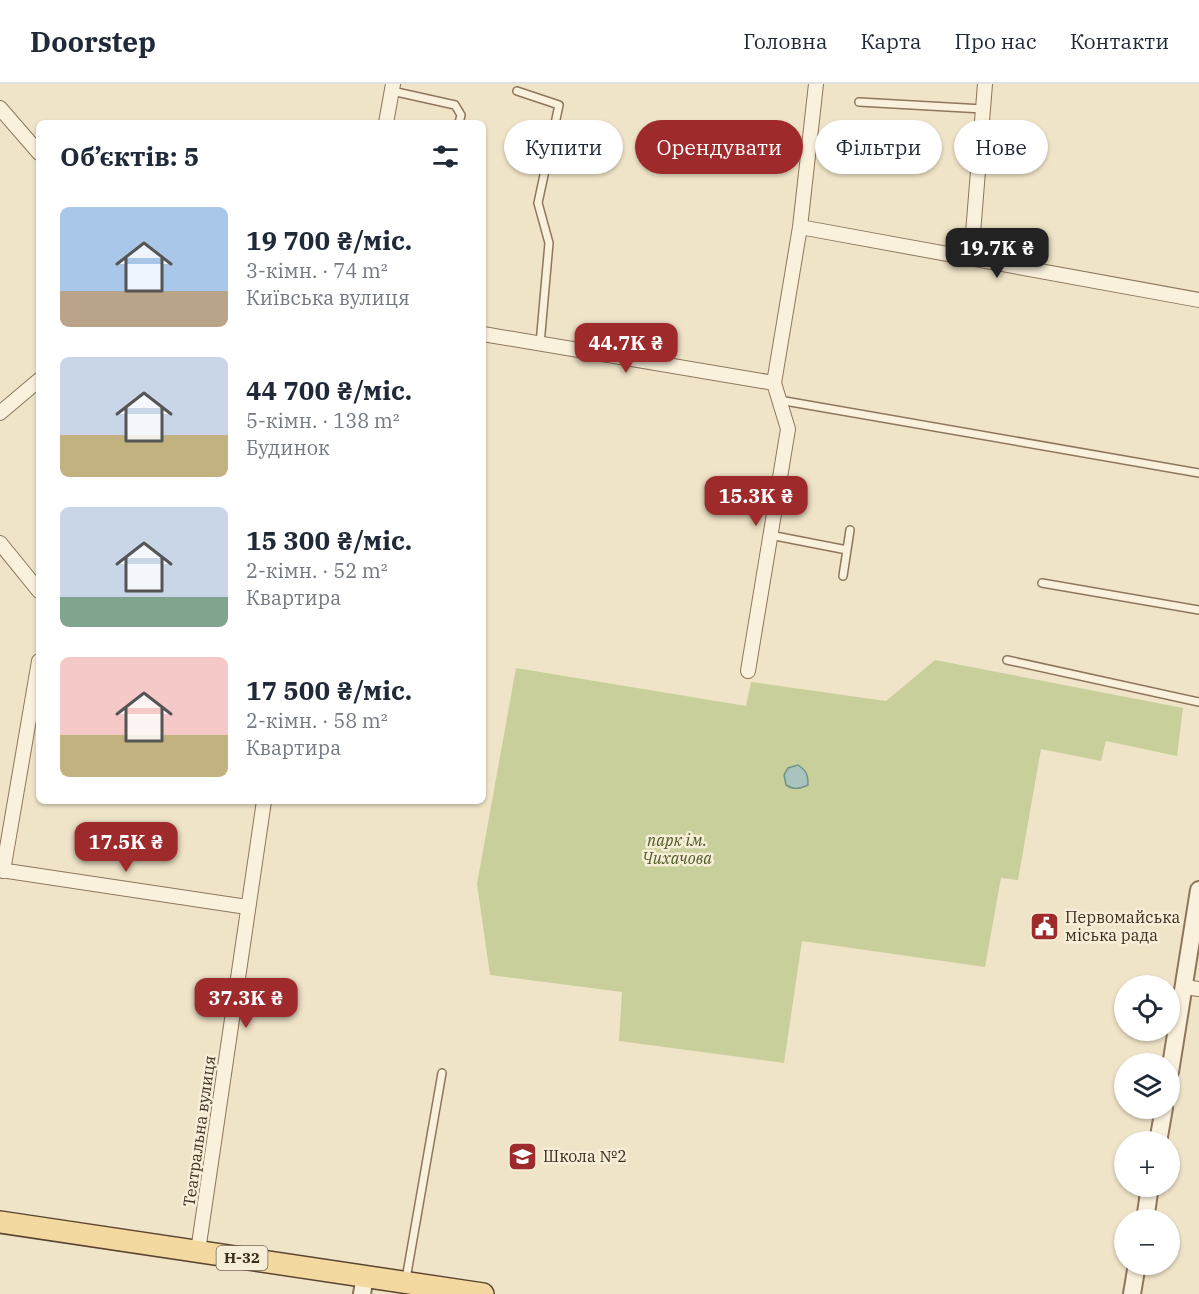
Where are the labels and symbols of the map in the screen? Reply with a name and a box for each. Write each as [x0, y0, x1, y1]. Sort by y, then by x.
pin: 19.7K ₴ [942, 228, 1052, 279]
pin: 44.7K ₴ [571, 323, 681, 374]
pin: 15.3K ₴ [701, 476, 811, 527]
pin: 17.5K ₴ [71, 822, 181, 873]
park label: парк ім. Чихачова [642, 830, 712, 868]
place label: Первомайська міська рада [1065, 907, 1181, 945]
public building icon: Первомайська міська рада [1028, 910, 1060, 942]
pin: 37.3K ₴ [191, 978, 301, 1029]
street label: Театральна вулиця [178, 1054, 220, 1208]
school or university icon: Школа №2 [506, 1140, 538, 1172]
place label: Школа №2 [543, 1146, 627, 1166]
road number: Н-32 [216, 1246, 268, 1270]

